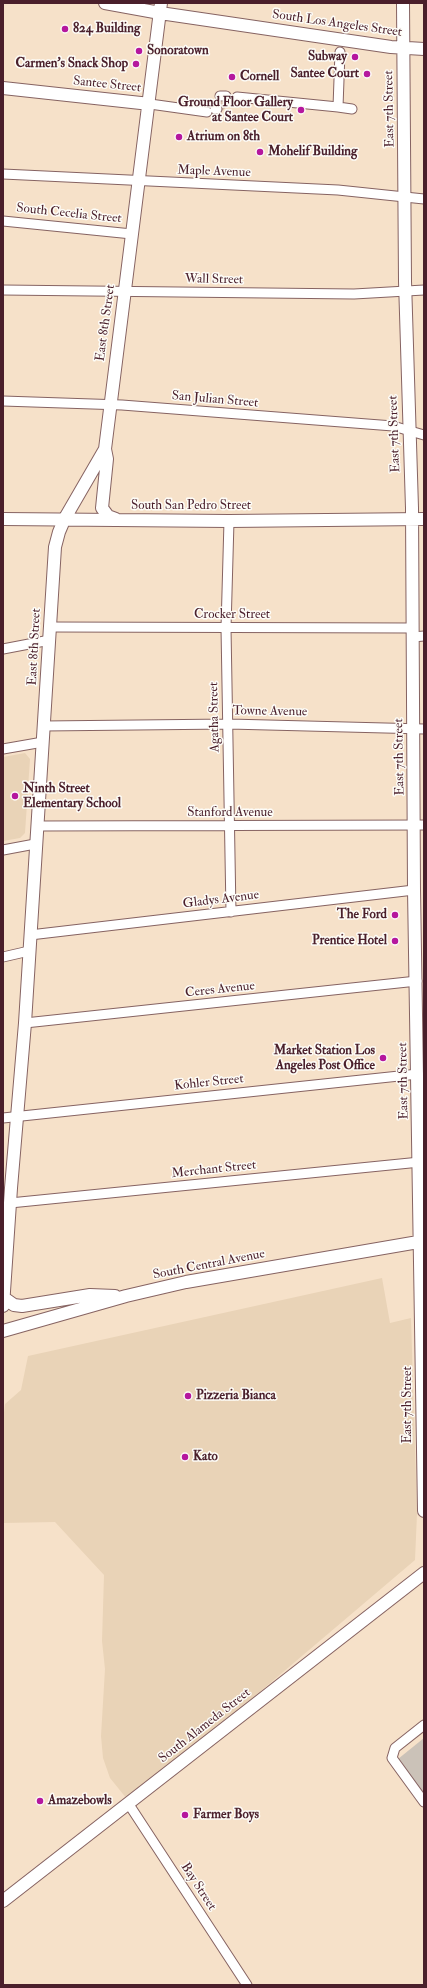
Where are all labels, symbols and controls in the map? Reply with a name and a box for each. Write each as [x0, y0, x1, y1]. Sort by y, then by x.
street label: South Los Angeles Street [271, 7, 403, 41]
place label: 824 Building [73, 21, 140, 37]
marker: 824 Building [60, 24, 70, 34]
place label: Sonoratown [147, 43, 209, 59]
marker: Sonoratown [134, 46, 144, 56]
place label: Subway [308, 49, 347, 65]
marker: Subway [350, 52, 360, 62]
place label: Carmen's Snack Shop [16, 56, 128, 72]
marker: Carmen's Snack Shop [131, 59, 141, 69]
place label: Santee Court [290, 66, 359, 82]
place label: Cornell [240, 69, 279, 85]
marker: Santee Court [362, 69, 372, 79]
street label: East 7th Street [382, 70, 398, 148]
marker: Cornell [227, 72, 237, 82]
street label: Santee Street [72, 74, 142, 96]
place label: Ground Floor Gallery at Santee Court [178, 95, 293, 126]
marker: Ground Floor Gallery at Santee Court [296, 105, 306, 115]
place label: Atrium on 8th [187, 129, 260, 145]
marker: Atrium on 8th [174, 132, 184, 142]
place label: Mohelif Building [268, 144, 357, 160]
marker: Mohelif Building [255, 147, 265, 157]
street label: Maple Avenue [177, 163, 251, 181]
street label: South Cecelia Street [16, 201, 122, 227]
street label: Wall Street [185, 272, 243, 288]
street label: East 8th Street [93, 284, 119, 362]
street label: San Julian Street [171, 388, 259, 412]
street label: East 7th Street [386, 395, 404, 473]
street label: South San Pedro Street [131, 498, 251, 514]
street label: Crocker Street [194, 607, 270, 623]
street label: East 8th Street [25, 608, 45, 686]
street label: Agatha Street [207, 682, 223, 752]
street label: Towne Avenue [233, 704, 307, 720]
street label: East 7th Street [392, 718, 408, 796]
place label: Ninth Street Elementary School [23, 781, 121, 812]
marker: Ninth Street Elementary School [10, 791, 20, 801]
street label: Stanford Avenue [187, 805, 273, 821]
street label: Gladys Avenue [182, 888, 260, 912]
place label: The Ford [337, 907, 387, 923]
marker: The Ford [390, 910, 400, 920]
place label: Prentice Hotel [312, 933, 387, 949]
marker: Prentice Hotel [390, 936, 400, 946]
street label: Ceres Avenue [184, 979, 256, 1001]
street label: East 7th Street [396, 1042, 412, 1120]
place label: Market Station Los Angeles Post Office [274, 1043, 375, 1074]
marker: Market Station Los Angeles Post Office [378, 1053, 388, 1063]
street label: Kohler Street [174, 1072, 244, 1094]
street label: Merchant Street [171, 1158, 257, 1182]
street label: South Central Avenue [152, 1247, 266, 1283]
street label: East 7th Street [400, 1366, 416, 1444]
place label: Pizzeria Bianca [196, 1388, 276, 1404]
marker: Pizzeria Bianca [183, 1391, 193, 1401]
place label: Kato [193, 1449, 218, 1465]
marker: Kato [180, 1452, 190, 1462]
street label: South Alameda Street [156, 1685, 254, 1767]
place label: Amazebowls [48, 1793, 112, 1809]
marker: Amazebowls [35, 1796, 45, 1806]
place label: Farmer Boys [193, 1807, 259, 1823]
marker: Farmer Boys [180, 1810, 190, 1820]
street label: Bay Street [177, 1860, 219, 1914]

